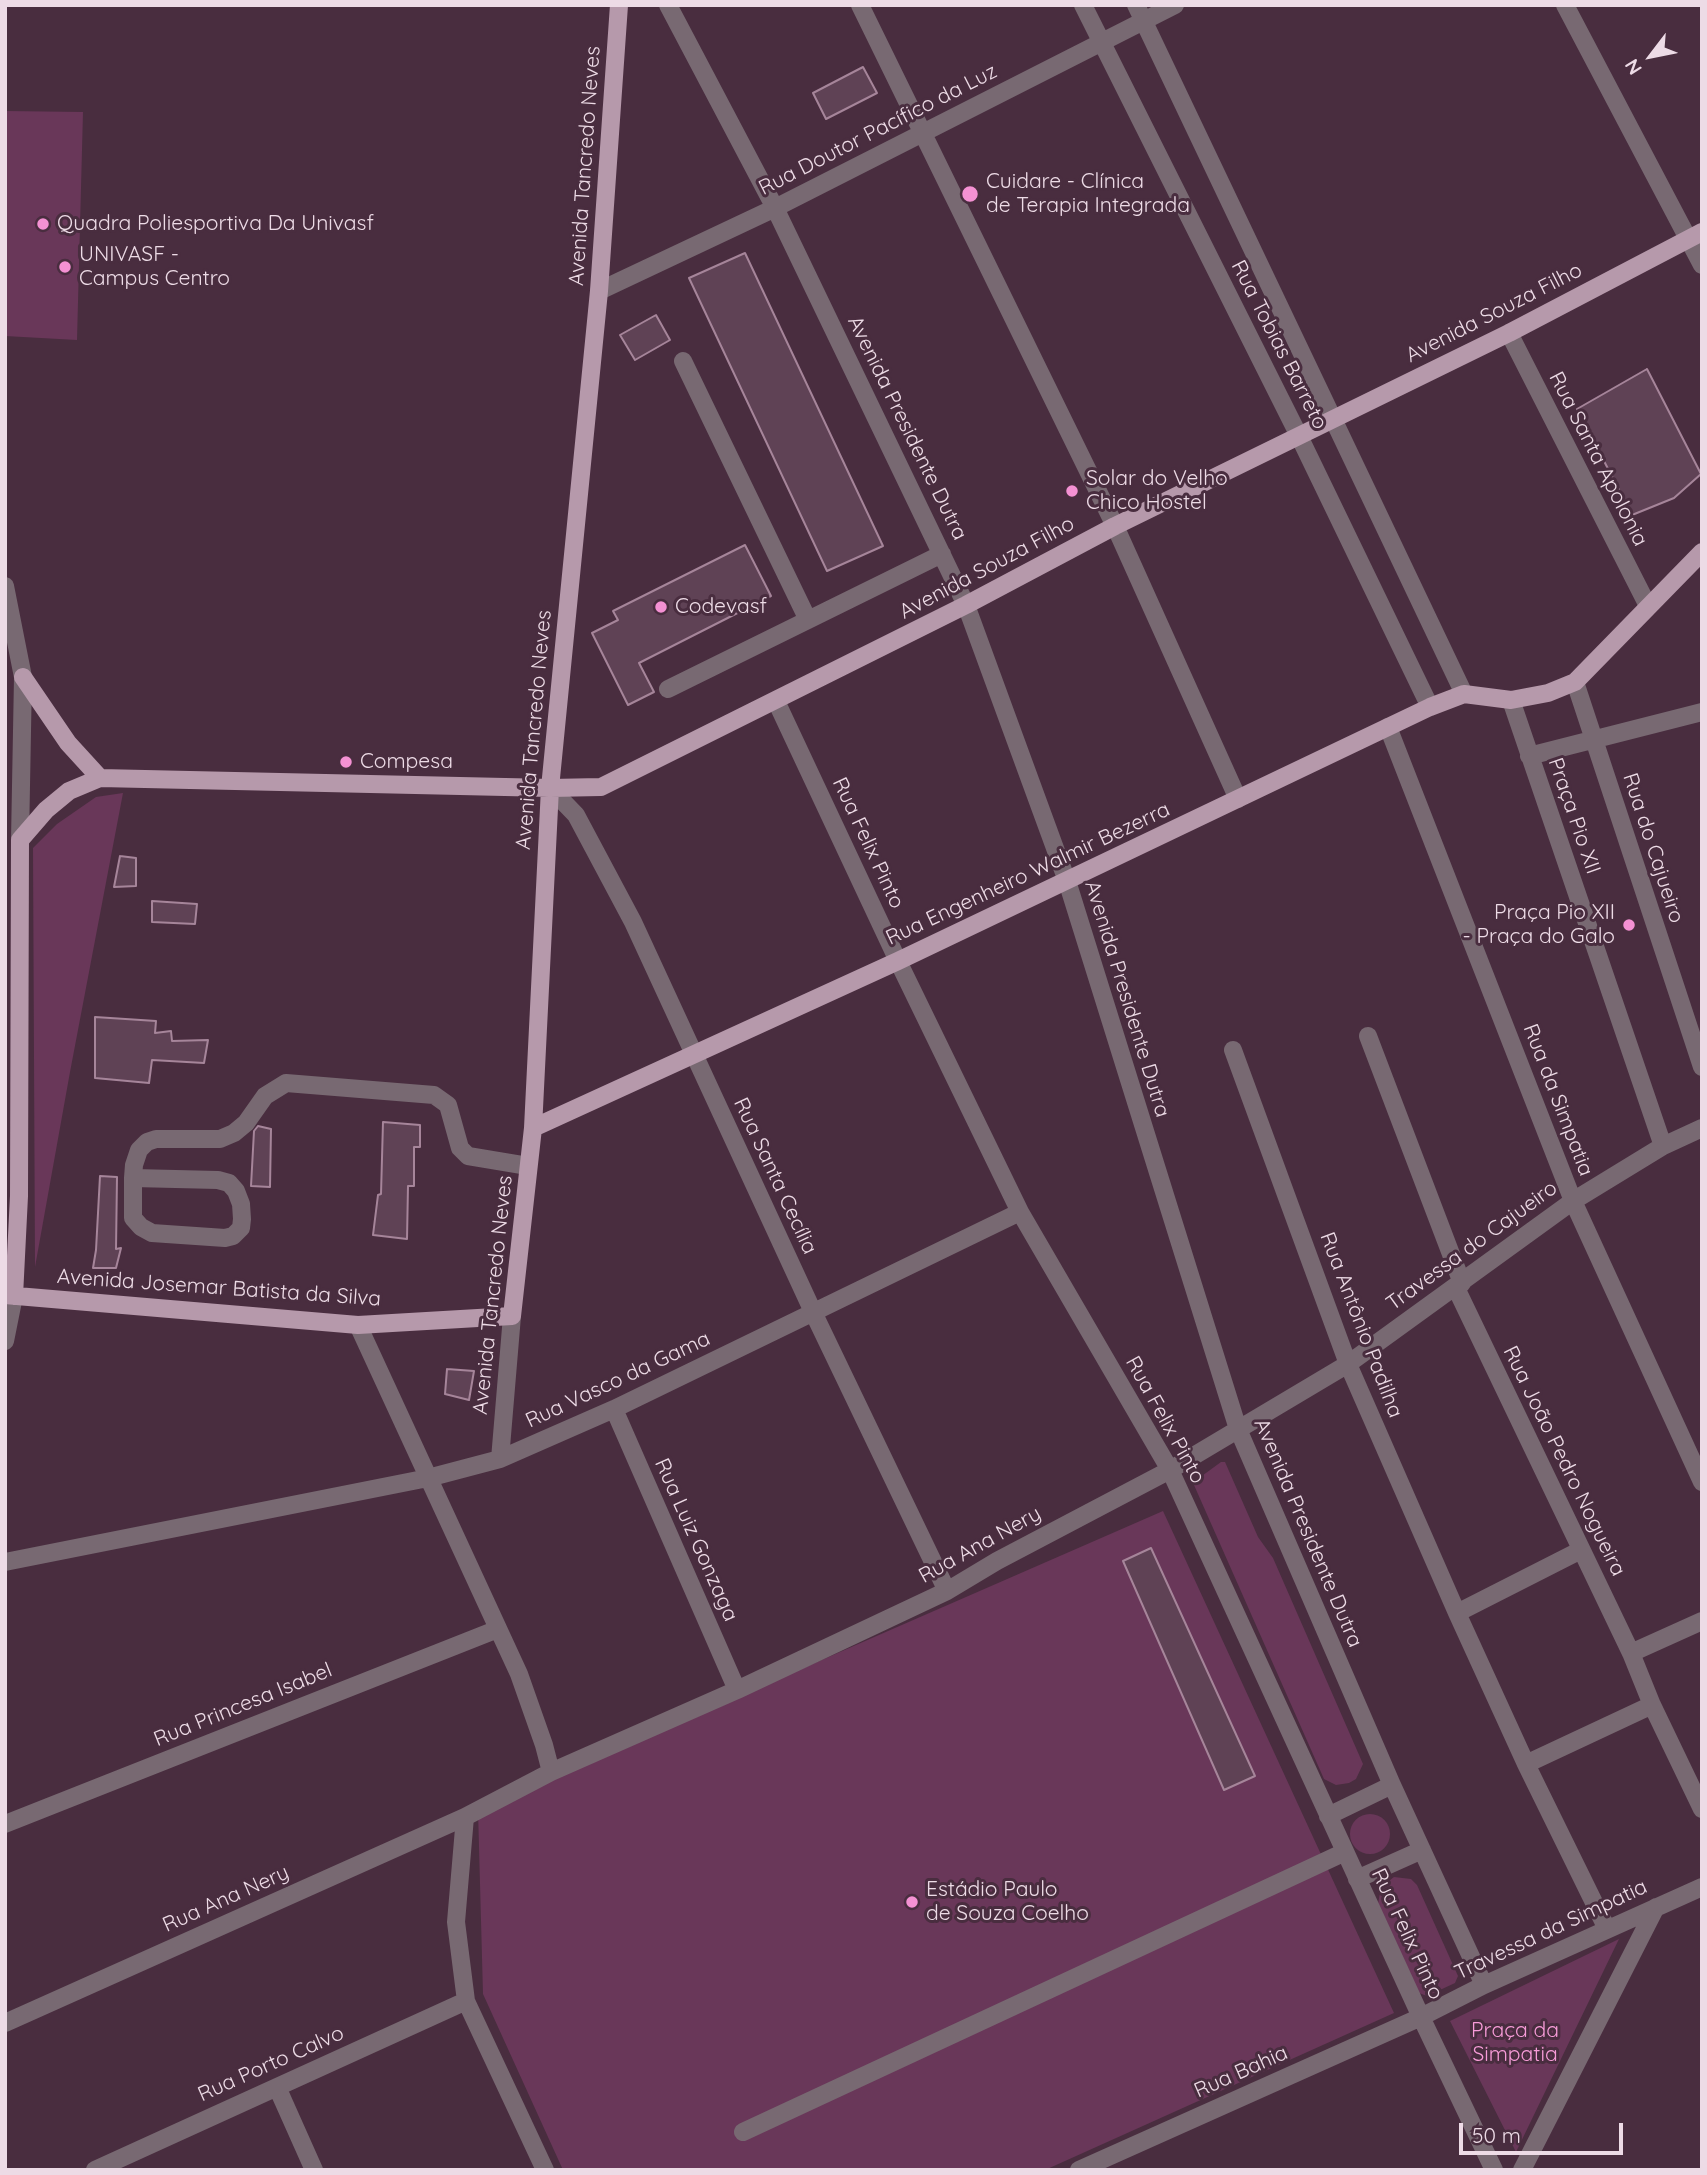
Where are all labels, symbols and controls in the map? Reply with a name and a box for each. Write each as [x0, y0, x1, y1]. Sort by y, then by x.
north arrow [1616, 21, 1686, 91]
street label: Avenida Tancredo Neves [564, 45, 606, 287]
text: N [1619, 55, 1647, 79]
street label: Rua Doutor Pacífico da Luz [755, 59, 1001, 201]
place label: Cuidare - Clínica de Terapia Integrada [986, 169, 1190, 219]
marker: Cuidare - Clínica de Terapia Integrada [960, 184, 980, 204]
place label: Quadra Poliesportiva Da Univasf [57, 211, 374, 237]
marker: Quadra Poliesportiva Da Univasf [35, 216, 51, 232]
place label: UNIVASF - Campus Centro [79, 242, 230, 292]
street label: Rua Tobias Barreto [1225, 256, 1333, 434]
street label: Avenida Souza Filho [1402, 258, 1586, 368]
marker: UNIVASF - Campus Centro [57, 259, 73, 275]
street label: Avenida Presidente Dutra [842, 312, 972, 544]
street label: Rua Santa Apolonia [1543, 368, 1653, 550]
place label: Solar do Velho Chico Hostel [1086, 466, 1228, 516]
marker: Solar do Velho Chico Hostel [1064, 483, 1080, 499]
street label: Avenida Souza Filho [895, 511, 1079, 625]
place label: Codevasf [675, 594, 767, 620]
marker: Codevasf [653, 599, 669, 615]
street label: Avenida Tancredo Neves [511, 609, 557, 851]
place label: Compesa [360, 749, 453, 775]
marker: Compesa [338, 754, 354, 770]
street label: Praça Pio XII [1542, 755, 1606, 877]
street label: Rua do Cajueiro [1617, 770, 1689, 926]
street label: Rua Felix Pinto [827, 773, 909, 913]
street label: Rua Engenheiro Walmir Bezerra [882, 797, 1174, 951]
street label: Avenida Presidente Dutra [1079, 878, 1175, 1120]
place label: Praça Pio XII - Praça do Galo [1463, 900, 1615, 950]
marker: Praça Pio XII - Praça do Galo [1621, 917, 1637, 933]
street label: Rua da Simpatia [1517, 1020, 1599, 1180]
street label: Rua Santa Cecília [728, 1094, 822, 1258]
street label: Avenida Tancredo Neves [468, 1174, 518, 1416]
street label: Travessa do Cajueiro [1382, 1176, 1562, 1316]
street label: Rua Antônio Padilha [1314, 1229, 1408, 1421]
street label: Avenida Josemar Batista da Silva [56, 1264, 382, 1312]
street label: Rua Vasco da Gama [522, 1326, 714, 1434]
street label: Rua João Pedro Nogueira [1497, 1342, 1631, 1580]
street label: Rua Felix Pinto [1120, 1352, 1210, 1488]
street label: Avenida Presidente Dutra [1248, 1415, 1368, 1651]
street label: Rua Luiz Gonzaga [649, 1455, 743, 1625]
street label: Rua Ana Nery [915, 1501, 1045, 1589]
street label: Rua Princesa Isabel [150, 1658, 336, 1752]
street label: Rua Ana Nery [159, 1860, 293, 1938]
street label: Rua Felix Pinto [1366, 1864, 1448, 2004]
street label: Travessa da Simpatia [1451, 1874, 1651, 1986]
place label: Estádio Paulo de Souza Coelho [926, 1877, 1089, 1927]
marker: Estádio Paulo de Souza Coelho [904, 1894, 920, 1910]
park label: Praça da Simpatia [1471, 2018, 1559, 2068]
street label: Rua Porto Calvo [194, 2021, 348, 2107]
street label: Rua Bahia [1190, 2040, 1292, 2104]
scale bar [1462, 2108, 1626, 2152]
text: 50 m [1472, 2122, 1521, 2148]

